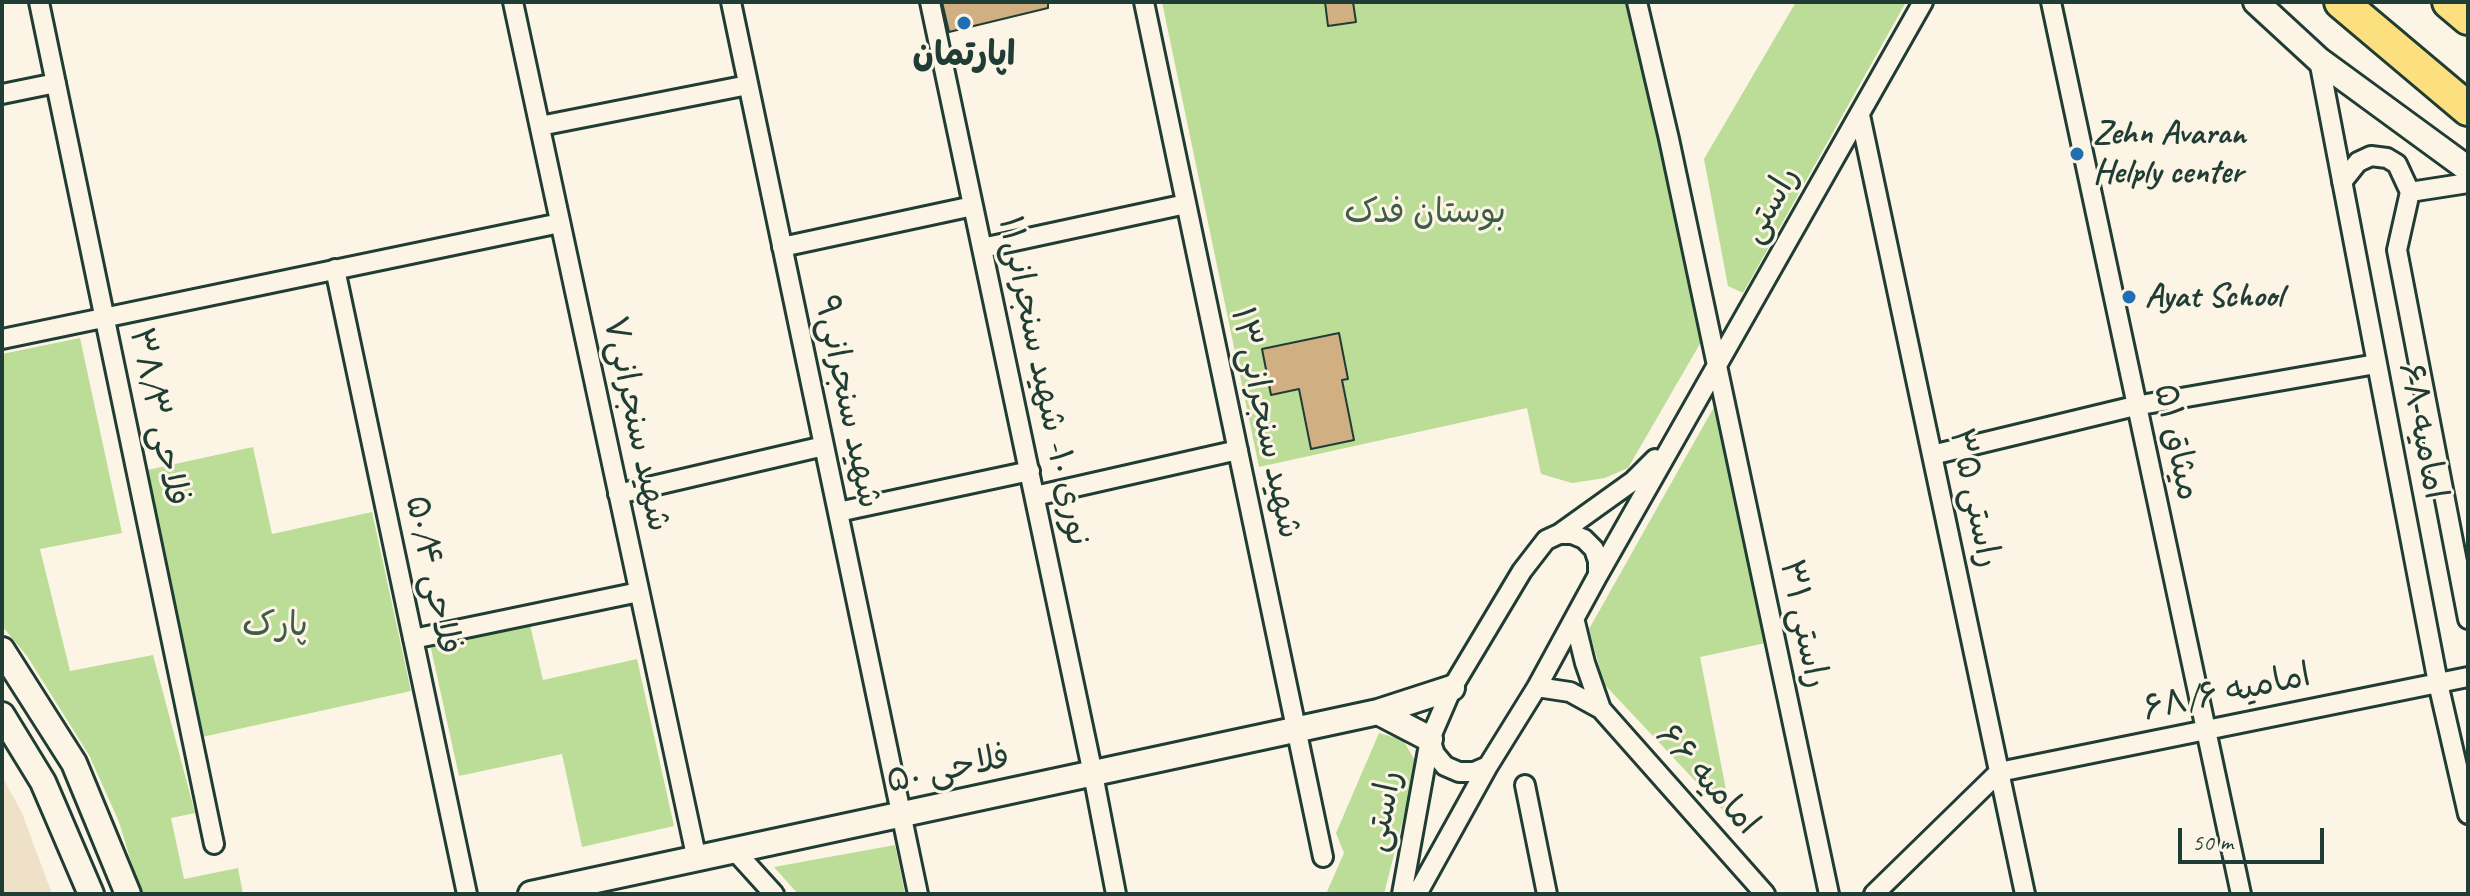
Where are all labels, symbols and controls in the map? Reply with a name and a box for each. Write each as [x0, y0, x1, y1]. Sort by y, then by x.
marker: اپارتمان [955, 14, 973, 32]
place label: اپارتمان [913, 36, 1015, 76]
place label: Zehn Avaran Helply center [2093, 114, 2246, 194]
marker: Zehn Avaran Helply center [2068, 145, 2086, 163]
street label: راستی [1733, 159, 1809, 251]
park label: بوستان فدک [1344, 193, 1506, 233]
street label: نوری ۱۰- شهید سنجرانی۱۱ [988, 213, 1098, 549]
place label: Ayat School [2145, 277, 2283, 317]
marker: Ayat School [2120, 288, 2138, 306]
street label: شهید سنجرانی۹ [805, 292, 889, 512]
street label: شهید سنجرانی۱۳ [1221, 304, 1309, 542]
street label: شهید سنجرانی۷ [593, 313, 679, 535]
street label: فلاحی ۳۸/۳ [119, 324, 197, 510]
street label: امامیه ۶۸ [2389, 359, 2455, 503]
street label: میثاق ۵۱ [2144, 380, 2208, 504]
street label: راستی ۳۵ [1939, 425, 2009, 571]
street label: فلاحی ۵۰/۴ [395, 492, 469, 658]
street label: راستی ۳۱ [1769, 556, 1837, 692]
park label: پارک [242, 606, 308, 646]
street label: امامیه ۶۸/۶ [2139, 655, 2315, 731]
street label: امامیه ۶۶ [1647, 716, 1767, 844]
street label: فلاحی ۵۰ [883, 737, 1013, 803]
street label: راستی [1356, 767, 1412, 855]
scale bar [2182, 812, 2328, 862]
text: 50 m [2192, 827, 2233, 857]

